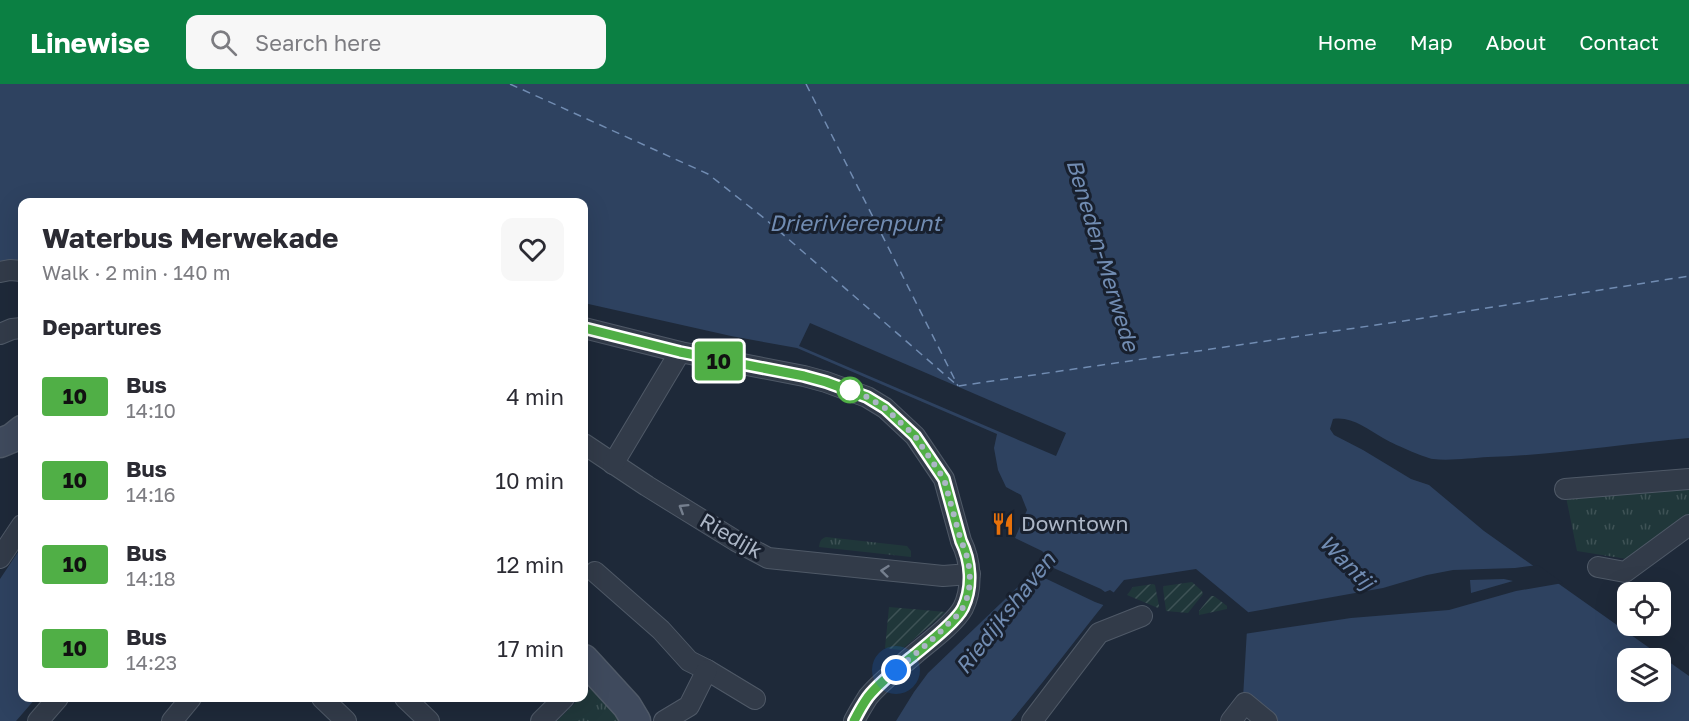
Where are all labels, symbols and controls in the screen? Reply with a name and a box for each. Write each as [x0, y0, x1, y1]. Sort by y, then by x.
search box [186, 15, 606, 69]
text: Linewise [30, 26, 150, 59]
icon: search [207, 26, 240, 59]
text: Search here [255, 29, 381, 56]
text: Home [1317, 29, 1377, 55]
text: Map [1410, 29, 1453, 55]
text: About [1486, 29, 1546, 55]
text: Contact [1579, 29, 1659, 55]
water label: Beneden-Merwede [1061, 156, 1146, 356]
water label: Drierivierenpunt [769, 209, 943, 236]
button: heart [501, 218, 564, 281]
text: Waterbus Merwekade [42, 221, 339, 254]
text: Walk · 2 min · 140 m [42, 260, 230, 284]
text: Departures [42, 313, 161, 340]
line badge: 10 [692, 342, 746, 380]
text: 10 [707, 348, 731, 374]
text: Bus [126, 371, 167, 398]
unlabelled marker [837, 377, 863, 403]
text: 10 [63, 383, 87, 409]
text: 4 min [506, 383, 564, 410]
text: 14:10 [126, 398, 176, 422]
text: Bus [126, 455, 167, 482]
text: 10 [63, 467, 87, 493]
text: 10 min [495, 467, 564, 494]
text: 14:16 [126, 482, 176, 506]
one-way arrow [679, 503, 689, 515]
street label: Riedijk [696, 507, 768, 563]
place label: Downtown [1021, 510, 1129, 536]
restaurant icon: Downtown [990, 511, 1016, 537]
water label: Wantij [1314, 529, 1383, 597]
text: Bus [126, 539, 167, 566]
water label: Riedijkshaven [949, 545, 1061, 679]
text: 10 [63, 551, 87, 577]
text: 12 min [496, 551, 564, 578]
one-way arrow [880, 565, 889, 578]
text: 14:18 [126, 566, 176, 590]
map controls [1617, 582, 1671, 702]
button: locate [1617, 582, 1671, 636]
text: Bus [126, 623, 167, 650]
text: 10 [63, 635, 87, 661]
text: 17 min [497, 635, 564, 662]
button: layers [1617, 648, 1671, 702]
text: 14:23 [126, 650, 177, 674]
your location [881, 655, 911, 685]

